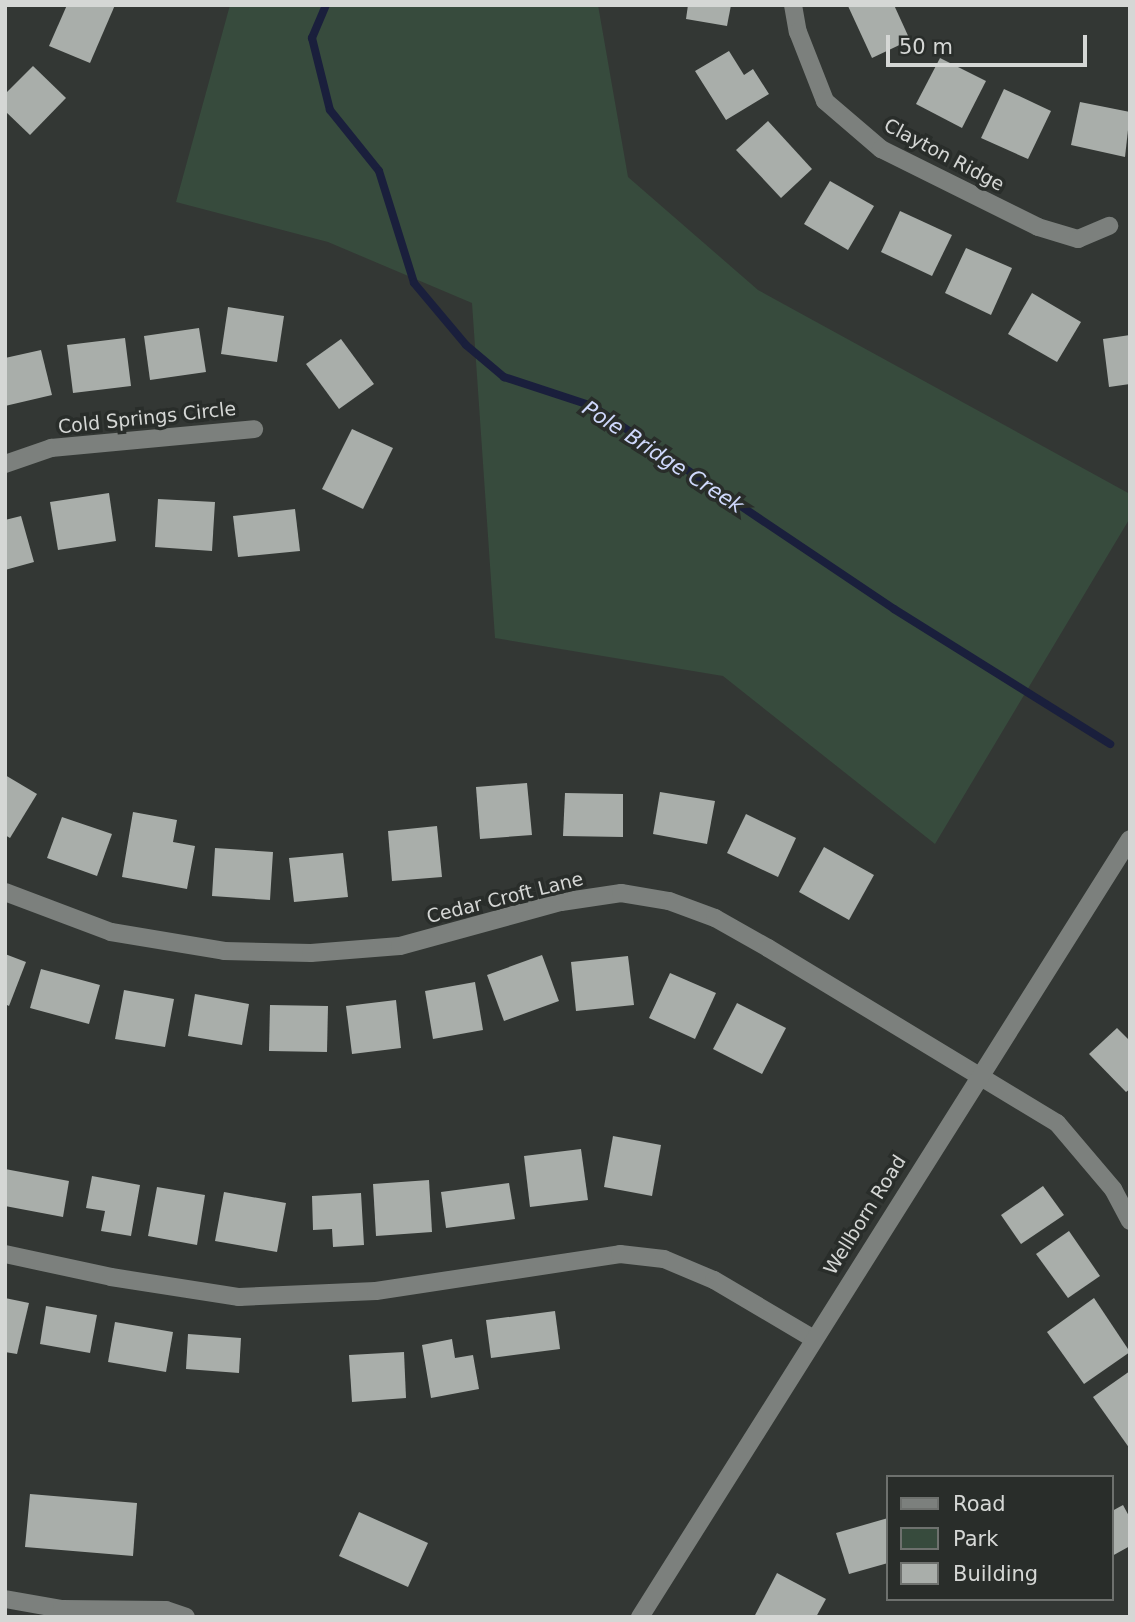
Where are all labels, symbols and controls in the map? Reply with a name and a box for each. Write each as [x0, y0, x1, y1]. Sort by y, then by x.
scale bar [890, 21, 1091, 65]
text: 50 m [899, 35, 953, 59]
street label: Clayton Ridge [880, 114, 1008, 196]
water label: Pole Bridge Creek [578, 395, 748, 519]
street label: Cold Springs Circle [57, 397, 237, 439]
street label: Cedar Croft Lane [424, 868, 586, 928]
street label: Wellborn Road [819, 1151, 911, 1279]
legend [886, 1475, 1114, 1601]
text: Road [953, 1492, 1006, 1516]
text: Park [953, 1527, 998, 1551]
text: Building [953, 1562, 1038, 1586]

